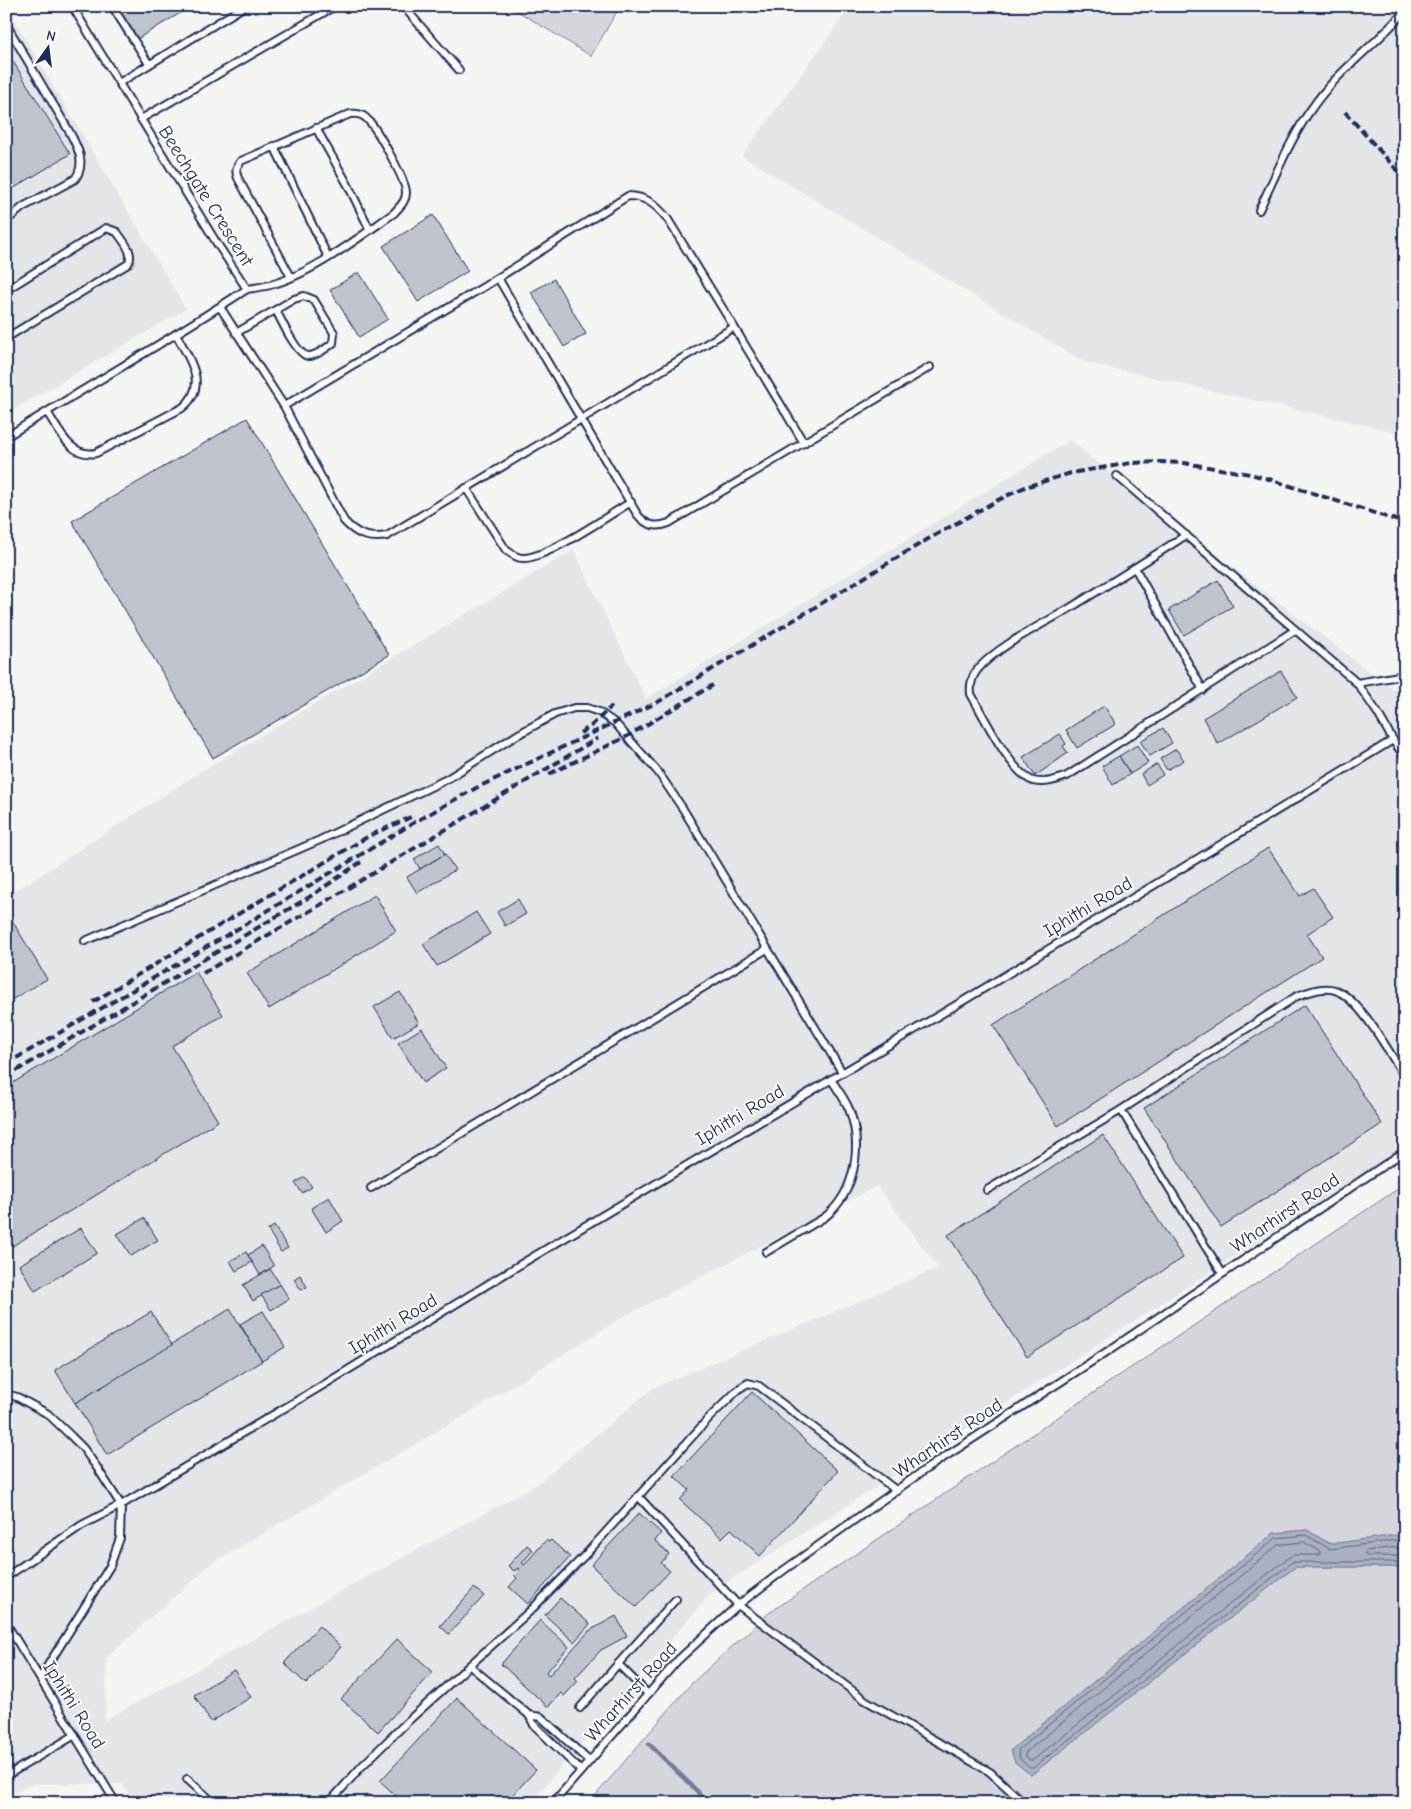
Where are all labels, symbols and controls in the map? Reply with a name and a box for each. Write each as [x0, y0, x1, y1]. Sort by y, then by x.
north arrow [22, 22, 72, 72]
text: N [45, 27, 58, 45]
street label: Beechgate Crescent [154, 122, 258, 271]
street label: Iphithi Road [1040, 872, 1136, 942]
street label: Iphithi Road [692, 1080, 788, 1150]
street label: Wharhirst Road [1226, 1168, 1344, 1258]
street label: Iphithi Road [345, 1289, 441, 1359]
street label: Wharhirst Road [889, 1393, 1007, 1483]
street label: Wharhirst Road [580, 1638, 682, 1746]
street label: Iphithi Road [38, 1657, 110, 1753]

